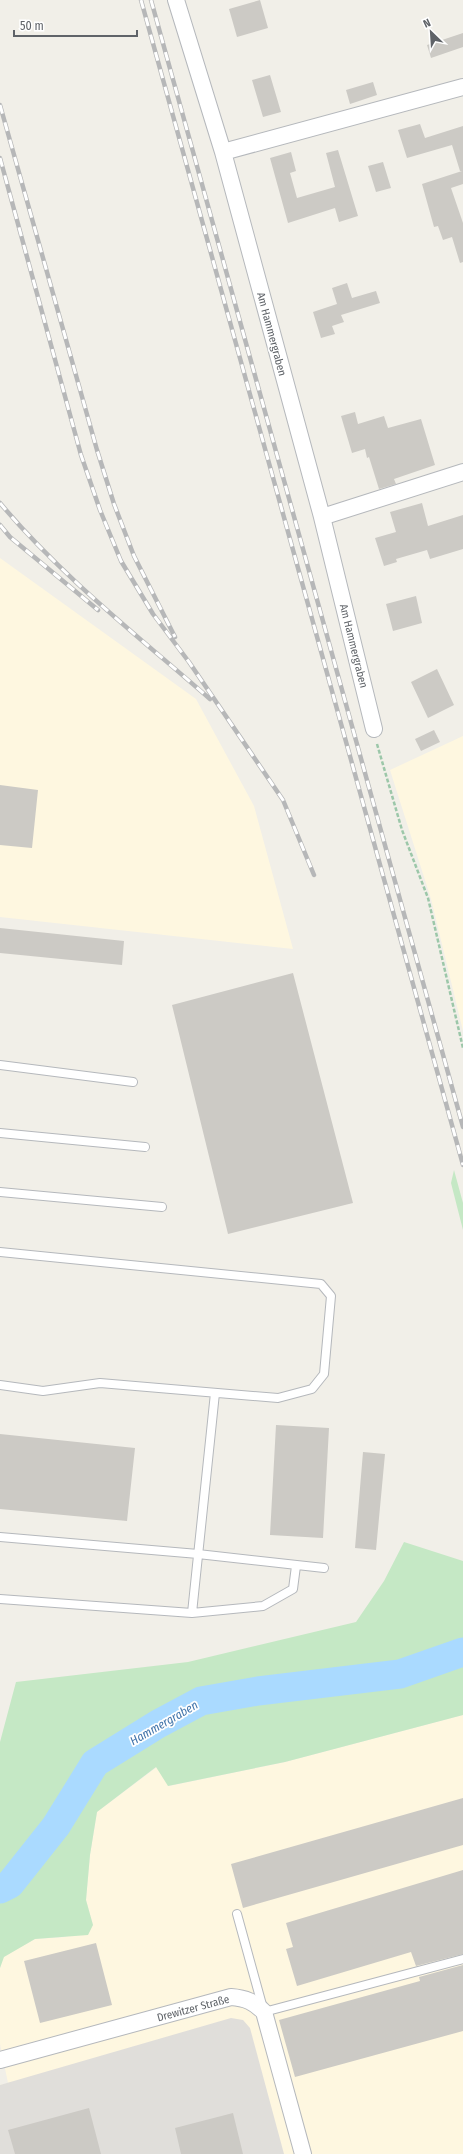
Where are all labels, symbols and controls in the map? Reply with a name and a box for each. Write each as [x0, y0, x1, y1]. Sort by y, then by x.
scale bar [14, 12, 137, 38]
north arrow [411, 12, 451, 52]
text: N [421, 16, 433, 31]
text: 50 m [20, 19, 44, 33]
street label: Am Hammergraben [254, 291, 289, 377]
street label: Am Hammergraben [337, 603, 370, 689]
water label: Hammergraben [128, 1698, 200, 1748]
street label: Drewitzer Straße [156, 1993, 231, 2024]

